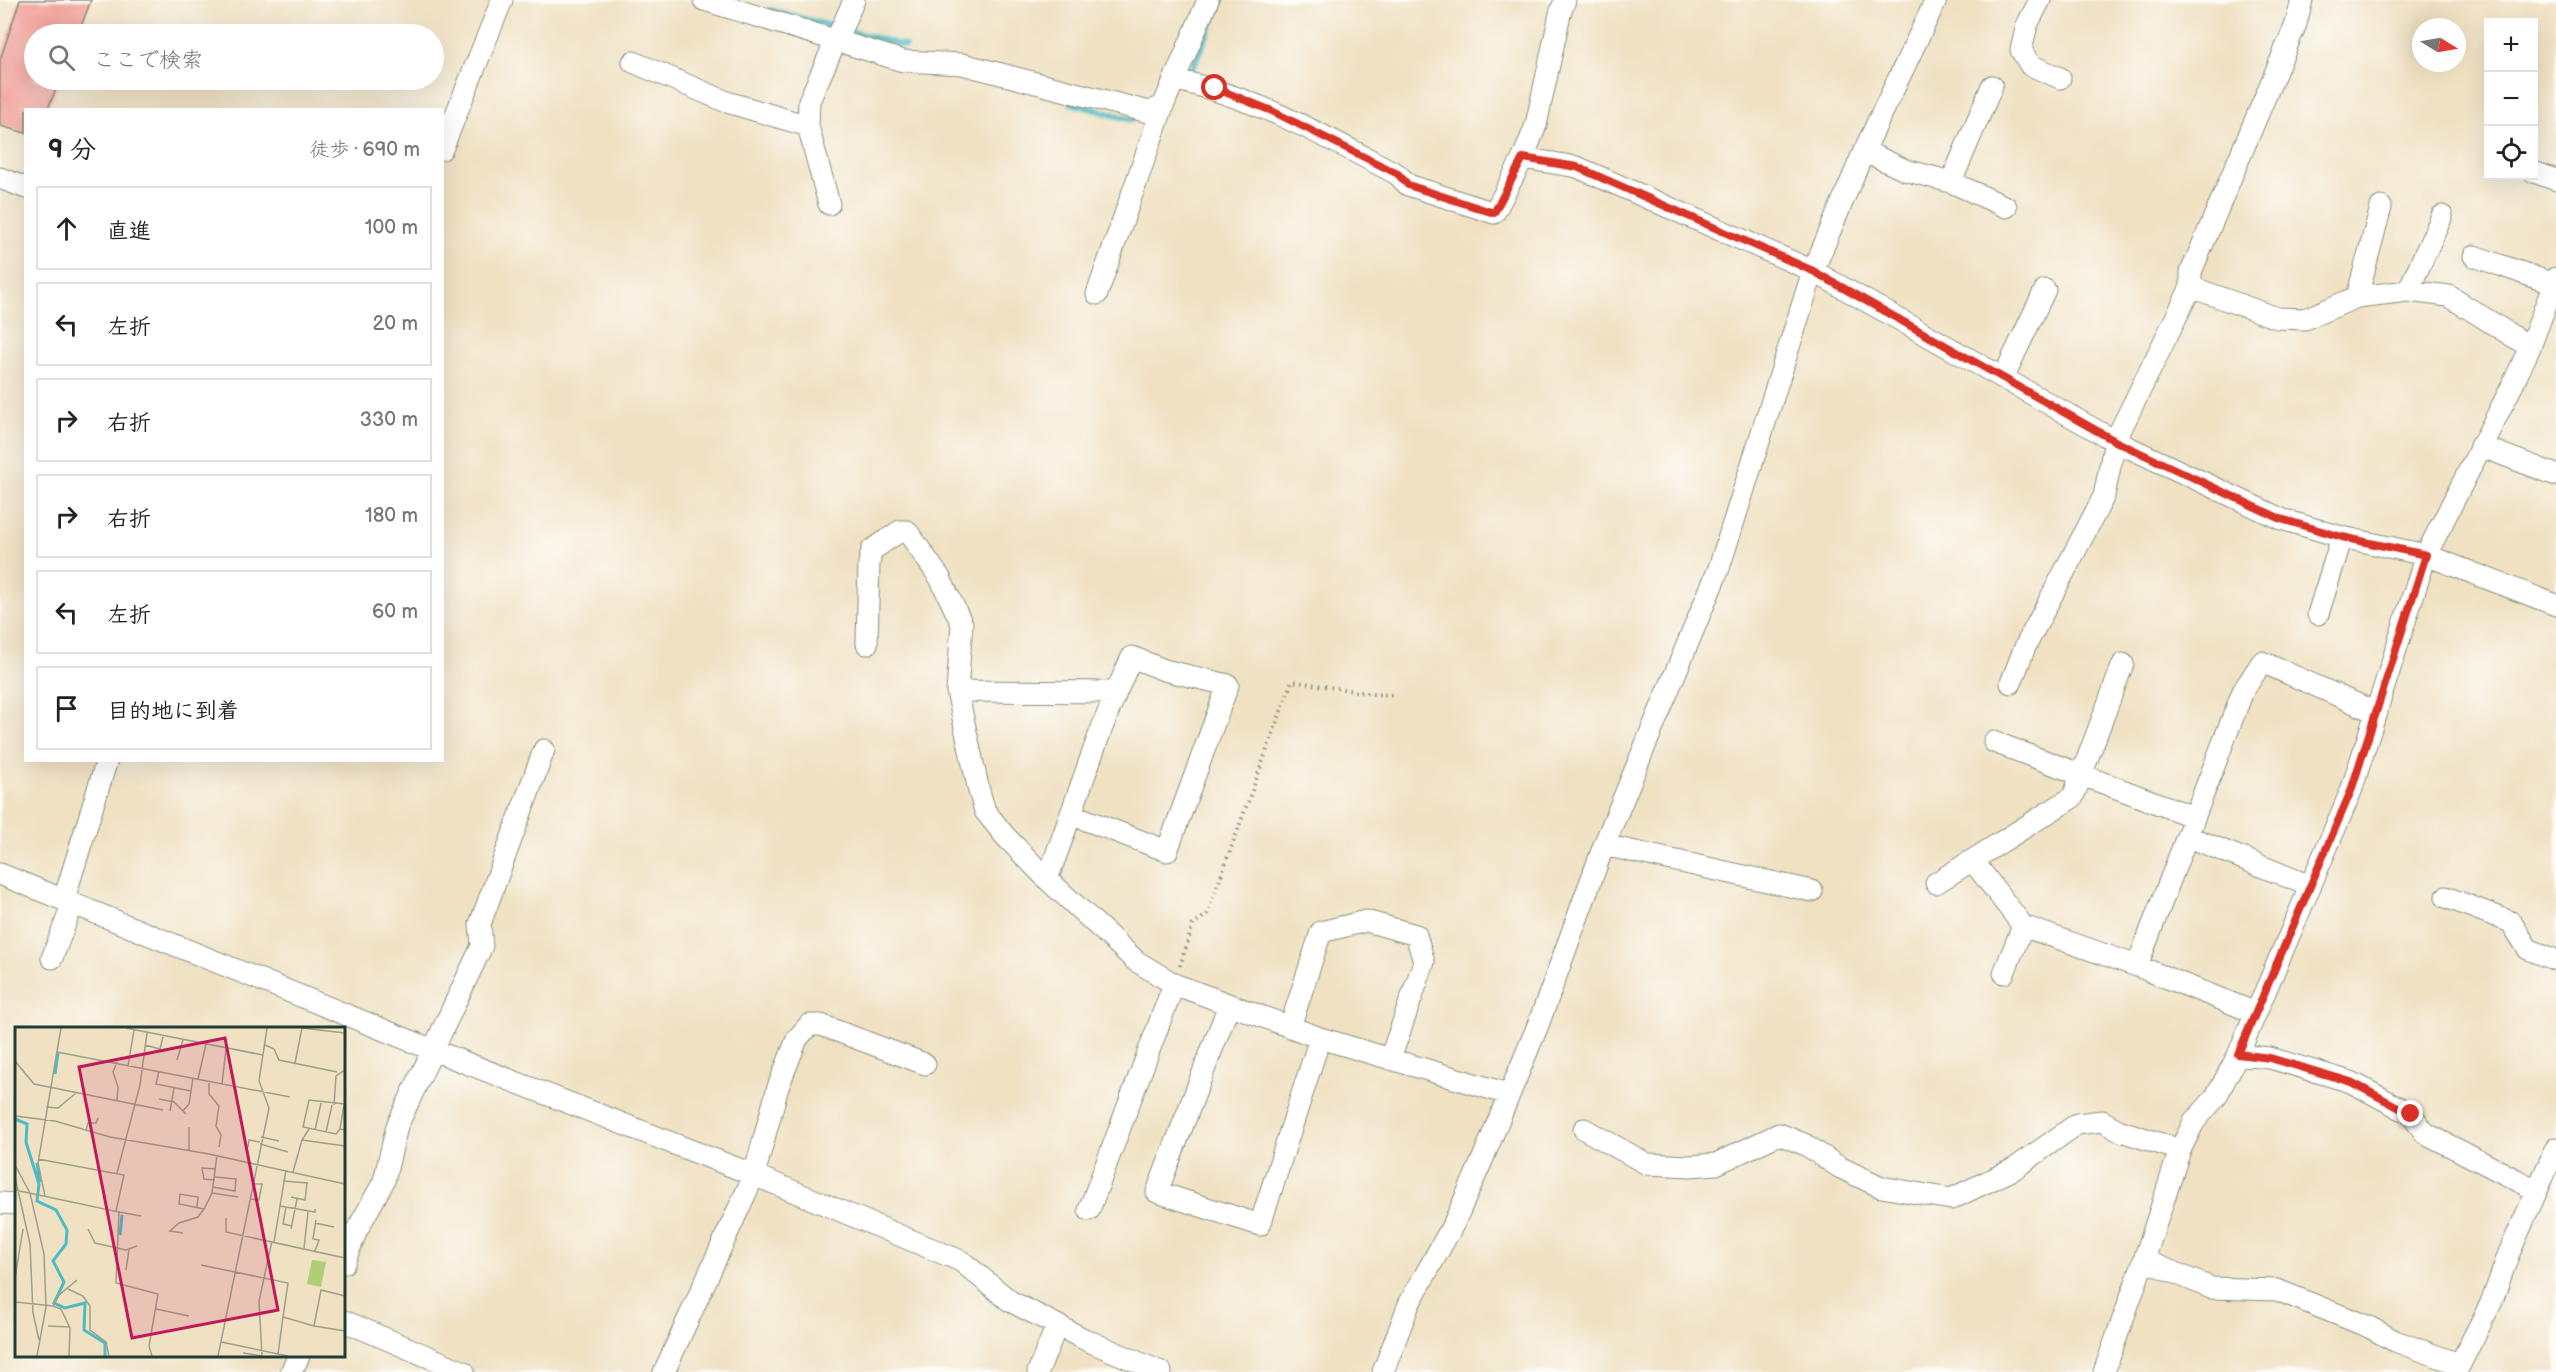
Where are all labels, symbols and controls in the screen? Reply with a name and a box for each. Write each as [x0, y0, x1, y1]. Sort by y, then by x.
north arrow [2412, 18, 2466, 72]
map controls [2484, 18, 2538, 180]
button: + [2484, 18, 2538, 72]
search box [24, 24, 444, 90]
icon: search [45, 41, 78, 74]
text: ここで検索 [93, 47, 203, 74]
button: − [2484, 72, 2538, 126]
route start [1201, 74, 1227, 100]
button: locate [2484, 126, 2538, 180]
text: 9 分 [48, 135, 96, 166]
text: 徒歩 · 690 m [309, 138, 420, 162]
icon: ahead [50, 212, 83, 245]
text: 100 m [365, 216, 418, 240]
text: 直進 [107, 218, 151, 245]
icon: left [50, 308, 83, 341]
text: 20 m [373, 312, 418, 336]
text: 左折 [107, 314, 151, 341]
icon: right [50, 404, 83, 437]
text: 330 m [360, 408, 418, 432]
text: 右折 [107, 410, 151, 437]
icon: right [50, 500, 83, 533]
text: 180 m [365, 504, 418, 528]
text: 右折 [107, 506, 151, 533]
icon: left [50, 596, 83, 629]
text: 60 m [372, 600, 418, 624]
text: 左折 [107, 602, 151, 629]
icon: arrive [50, 692, 83, 725]
text: 目的地に到着 [107, 698, 239, 725]
inset map [15, 1027, 345, 1357]
route end [2397, 1100, 2423, 1126]

